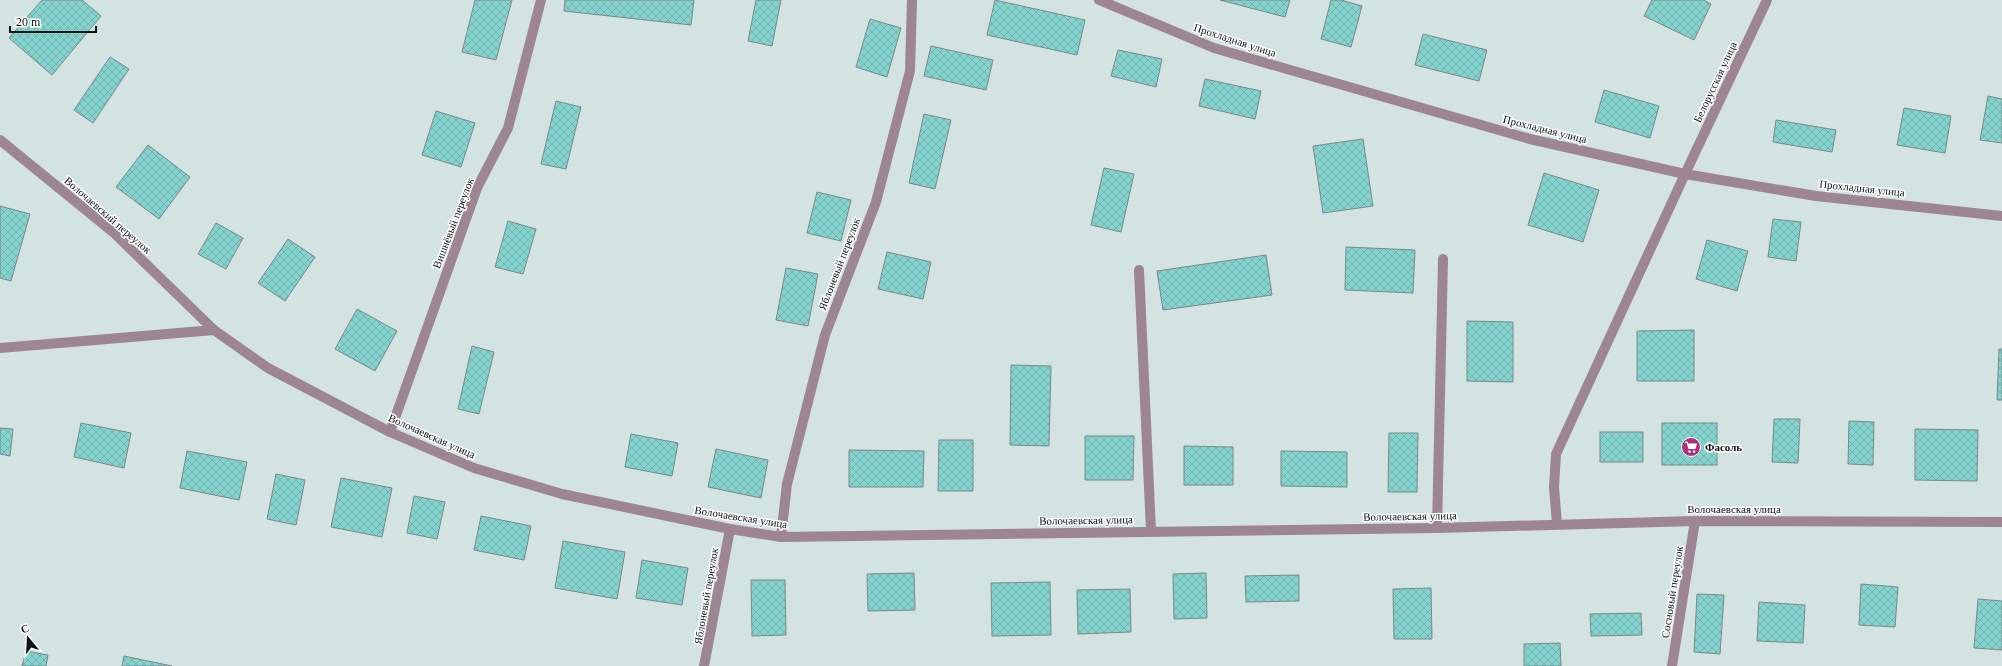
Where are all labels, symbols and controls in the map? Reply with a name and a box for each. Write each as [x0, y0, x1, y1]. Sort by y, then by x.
scale bar [10, 8, 96, 34]
text: 20 m [16, 15, 41, 29]
street label: Прохладная улица [1192, 21, 1278, 59]
street label: Белорусская улица [1691, 40, 1739, 124]
street label: Прохладная улица [1502, 113, 1588, 145]
street label: Волочаевский переулок [62, 174, 154, 256]
street label: Вишнёвый переулок [430, 175, 476, 270]
street label: Прохладная улица [1819, 178, 1905, 198]
street label: Яблоневый переулок [816, 216, 862, 312]
street label: Волочаевская улица [387, 411, 477, 461]
supermarket icon: Фасоль [1680, 436, 1702, 458]
place label: Фасоль [1705, 441, 1742, 453]
street label: Волочаевская улица [1687, 503, 1781, 515]
street label: Волочаевская улица [694, 504, 788, 530]
street label: Волочаевская улица [1363, 509, 1457, 523]
street label: Волочаевская улица [1039, 513, 1133, 527]
street label: Сосновый переулок [1659, 545, 1685, 639]
street label: Яблоневый переулок [692, 546, 721, 645]
north arrow [8, 618, 48, 658]
text: С [19, 622, 31, 635]

